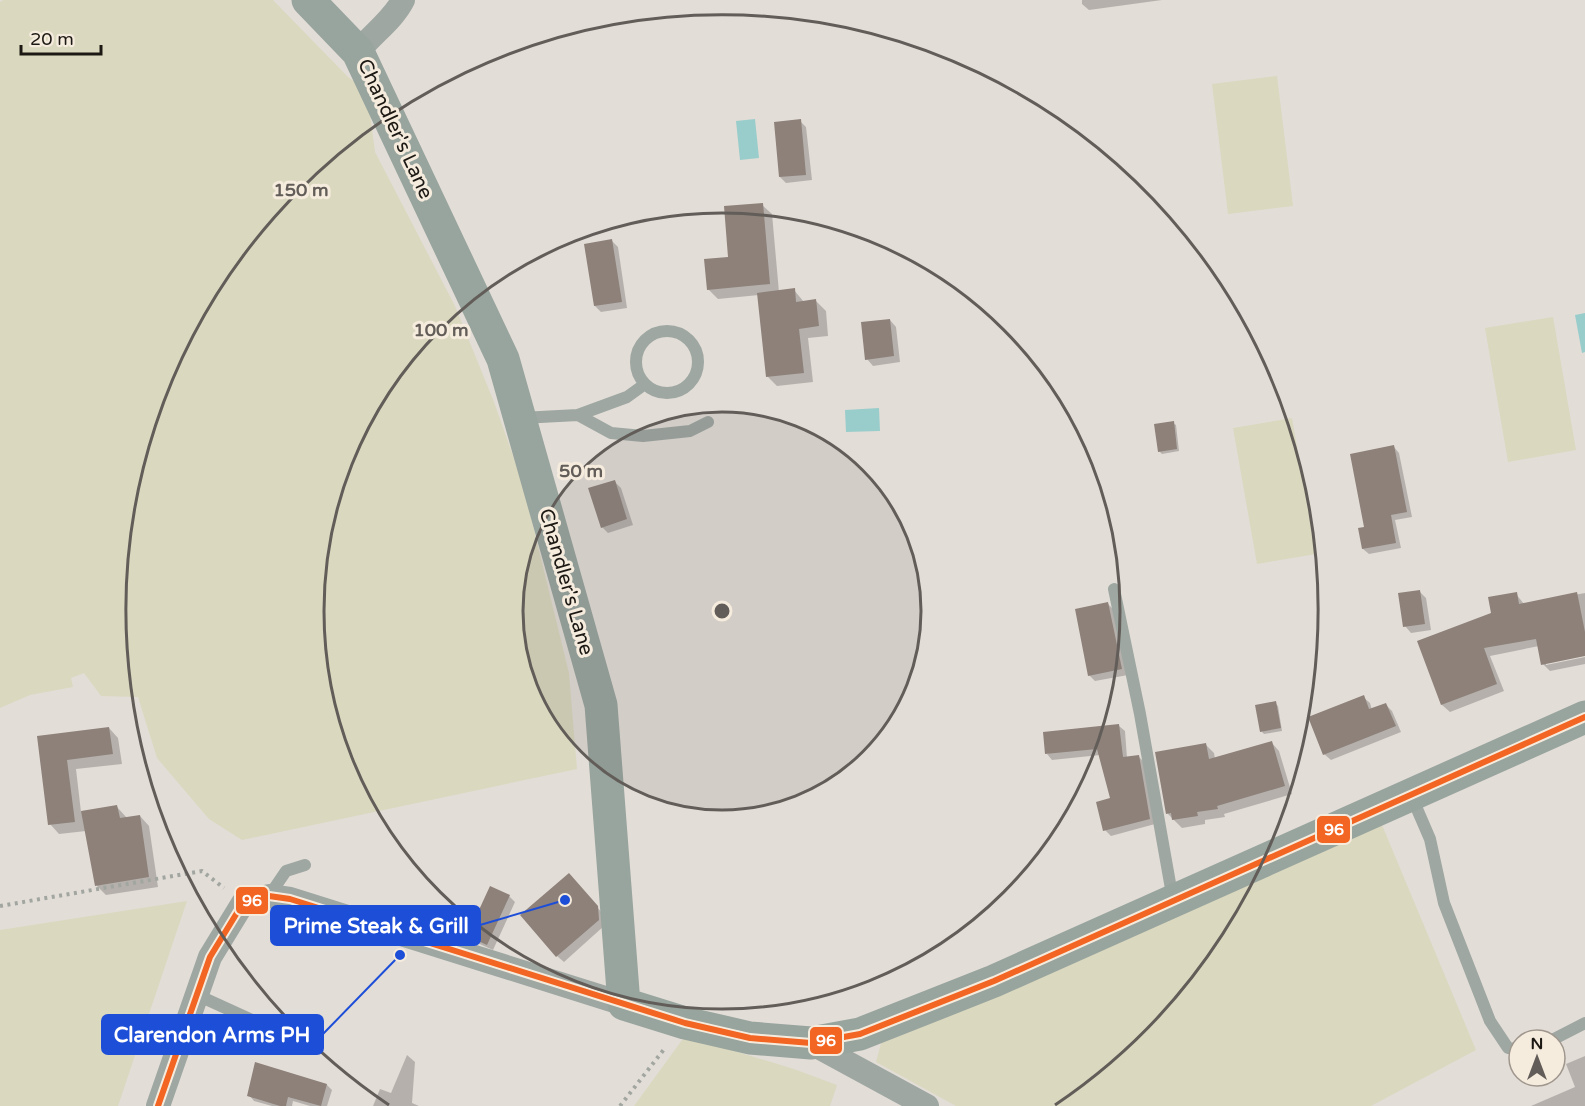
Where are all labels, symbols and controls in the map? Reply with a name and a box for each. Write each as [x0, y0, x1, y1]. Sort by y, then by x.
scale bar [21, 18, 100, 56]
text: 20 m [30, 28, 74, 50]
street label: Chandler's Lane [352, 55, 438, 203]
text: 150 m [273, 179, 329, 201]
text: 100 m [413, 319, 469, 341]
text: 50 m [559, 460, 603, 482]
street label: Chandler's Lane [534, 506, 598, 658]
centre of rings [712, 601, 732, 621]
line badge: 96 [1316, 815, 1351, 844]
text: 96 [1324, 820, 1344, 840]
line badge: 96 [235, 886, 269, 915]
text: 96 [242, 891, 262, 911]
callout: Prime Steak & Grill [271, 906, 480, 945]
text: Prime Steak & Grill [283, 914, 469, 939]
callout: Clarendon Arms PH [102, 1015, 323, 1054]
text: Clarendon Arms PH [114, 1023, 310, 1048]
line badge: 96 [809, 1026, 843, 1055]
north arrow [1507, 1028, 1567, 1088]
text: 96 [816, 1031, 836, 1051]
text: N [1531, 1034, 1543, 1054]

